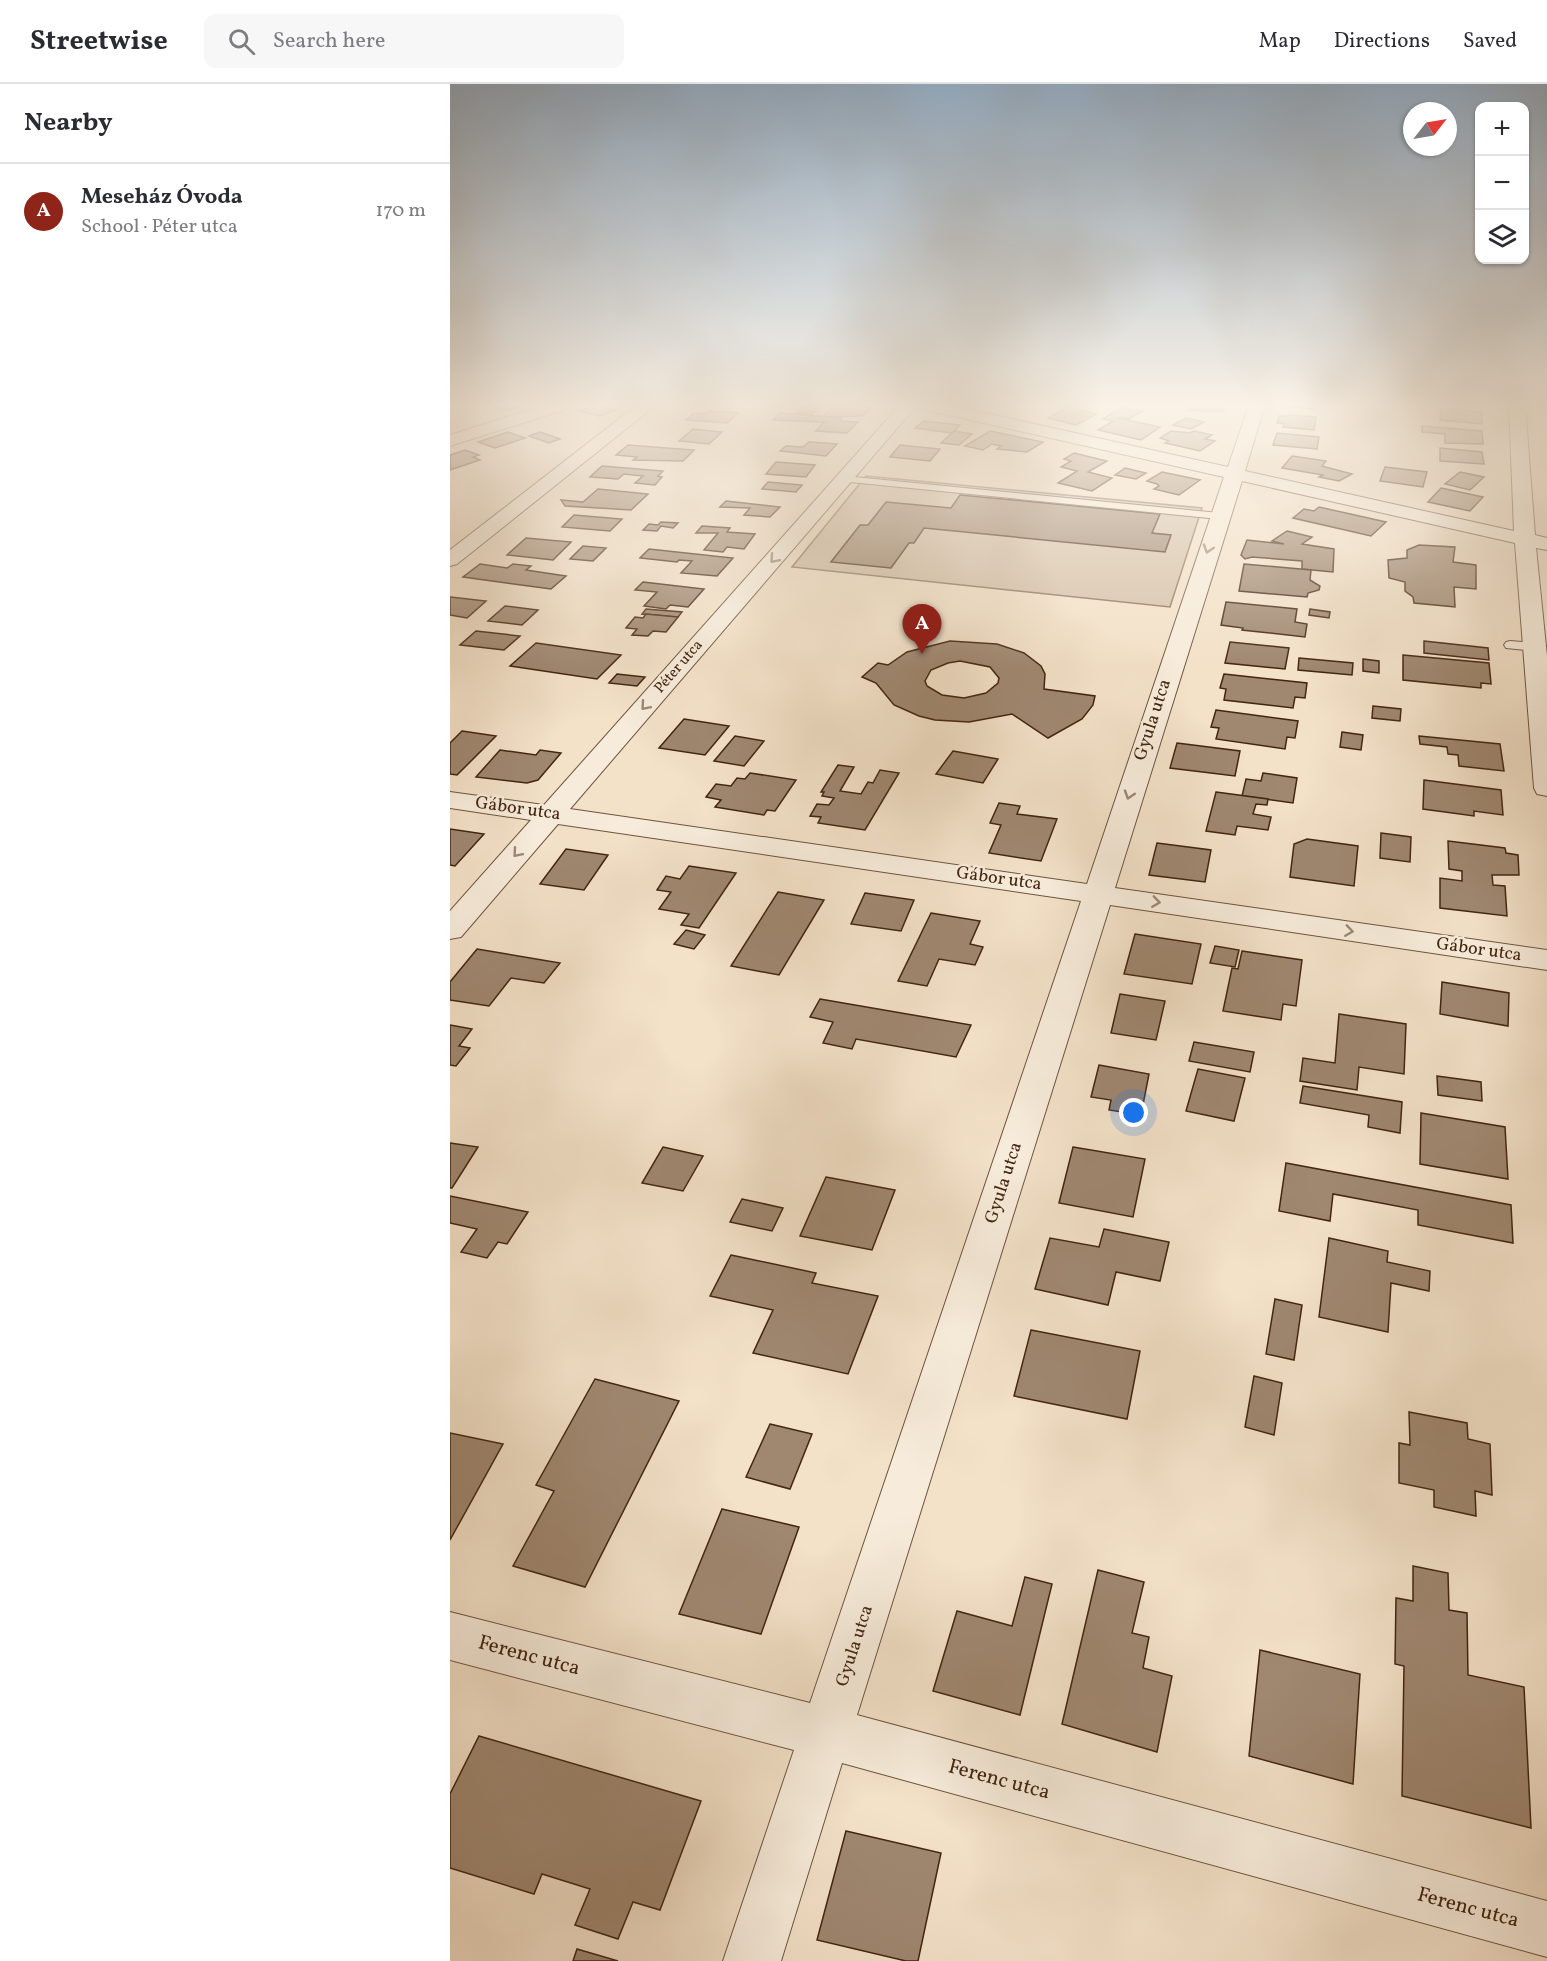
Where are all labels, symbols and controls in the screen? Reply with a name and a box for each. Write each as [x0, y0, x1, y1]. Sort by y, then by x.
search box [204, 14, 624, 68]
text: Streetwise [30, 22, 168, 61]
icon: search [225, 25, 258, 58]
text: Search here [273, 26, 385, 57]
text: Map [1259, 27, 1301, 56]
text: Directions [1334, 27, 1430, 56]
text: Saved [1463, 27, 1517, 56]
north arrow [1403, 102, 1457, 156]
map controls [1475, 102, 1529, 264]
button: + [1475, 102, 1529, 156]
text: Nearby [24, 105, 113, 141]
button: − [1475, 156, 1529, 210]
text: Meseház Óvoda [81, 182, 243, 213]
text: A [36, 197, 51, 225]
text: 170 m [376, 197, 426, 225]
button: layers [1475, 210, 1529, 264]
text: School · Péter utca [81, 213, 238, 241]
one-way arrow [1203, 543, 1215, 554]
one-way arrow [770, 552, 781, 563]
pin: A [902, 604, 942, 654]
street label: Péter utca [650, 636, 708, 698]
street label: Gyula utca [1128, 676, 1178, 764]
one-way arrow [641, 699, 652, 710]
one-way arrow [1124, 789, 1137, 800]
street label: Gábor utca [474, 791, 562, 827]
one-way arrow [513, 846, 524, 857]
street label: Gábor utca [955, 861, 1043, 897]
one-way arrow [1151, 896, 1160, 908]
one-way arrow [1344, 924, 1353, 936]
street label: Gábor utca [1435, 932, 1523, 968]
your location [1119, 1098, 1148, 1127]
street label: Gyula utca [979, 1139, 1029, 1227]
street label: Gyula utca [830, 1602, 880, 1690]
street label: Ferenc utca [475, 1628, 583, 1684]
street label: Ferenc utca [945, 1752, 1053, 1808]
street label: Ferenc utca [1414, 1880, 1522, 1936]

